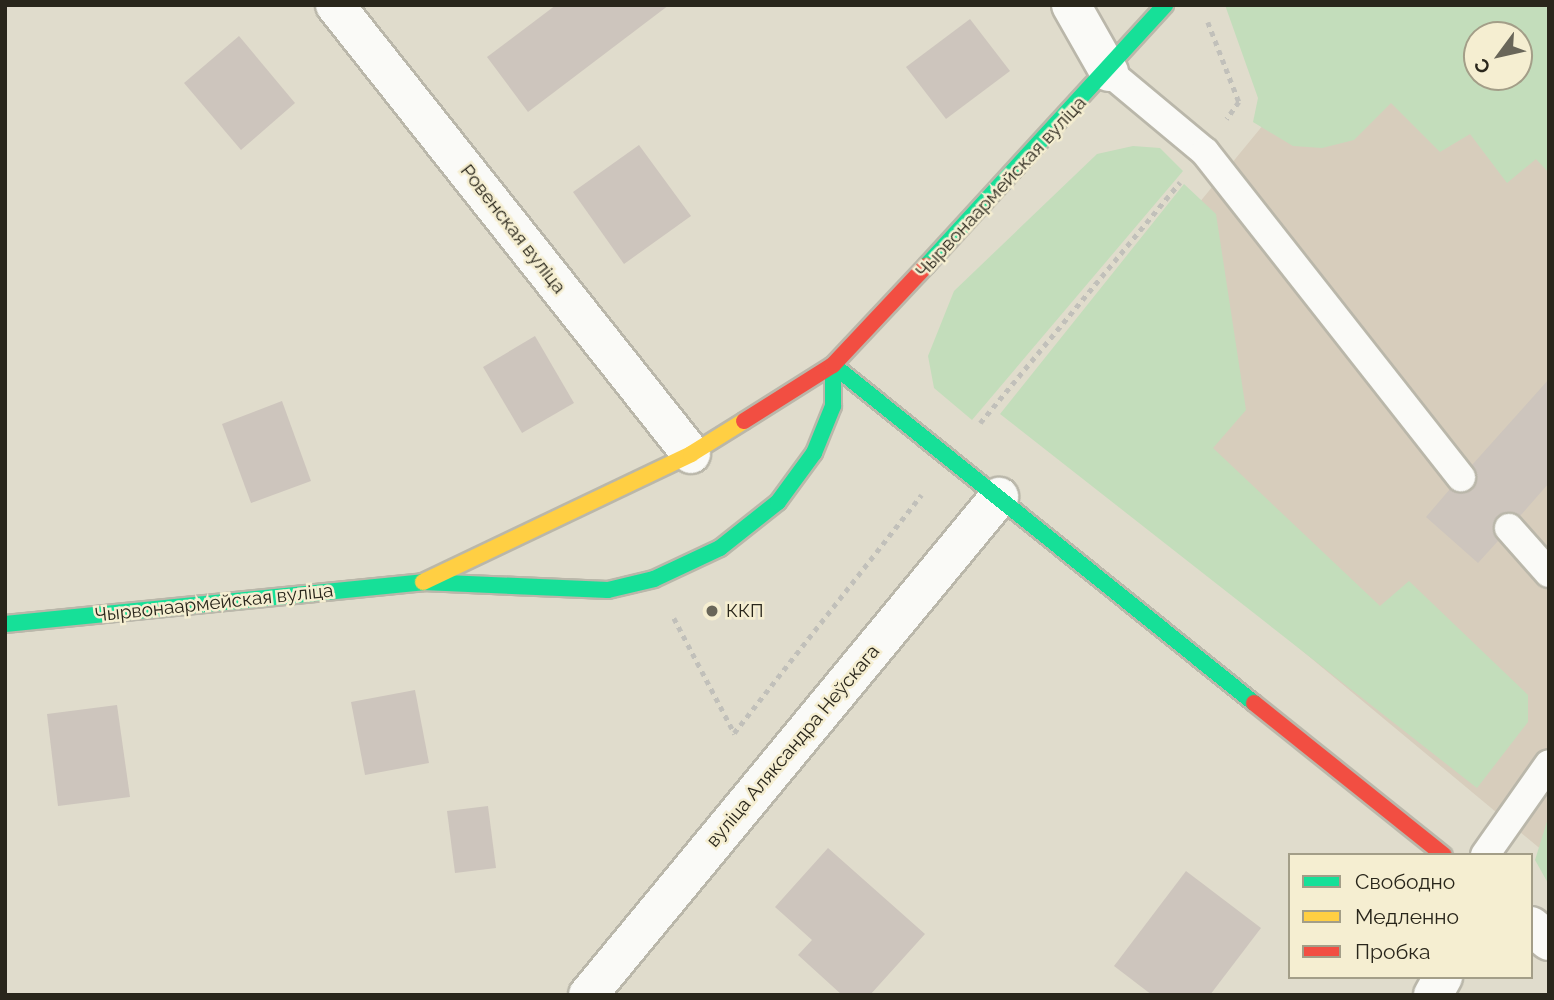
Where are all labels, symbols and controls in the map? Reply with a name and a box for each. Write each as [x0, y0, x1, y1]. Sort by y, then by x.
north arrow [1463, 21, 1533, 91]
text: С [1469, 55, 1495, 78]
street label: Чырвонаармейская вуліца [911, 92, 1091, 282]
street label: Ровенская вуліца [456, 160, 570, 298]
street label: Чырвонаармейская вуліца [94, 579, 334, 627]
place label: ККП [726, 600, 764, 622]
marker: ККП [704, 603, 720, 619]
street label: вуліца Аляксандра Неўскага [701, 640, 885, 852]
legend [1288, 853, 1533, 979]
text: Свободно [1355, 869, 1455, 894]
text: Медленно [1355, 904, 1459, 929]
text: Пробка [1355, 939, 1431, 964]

